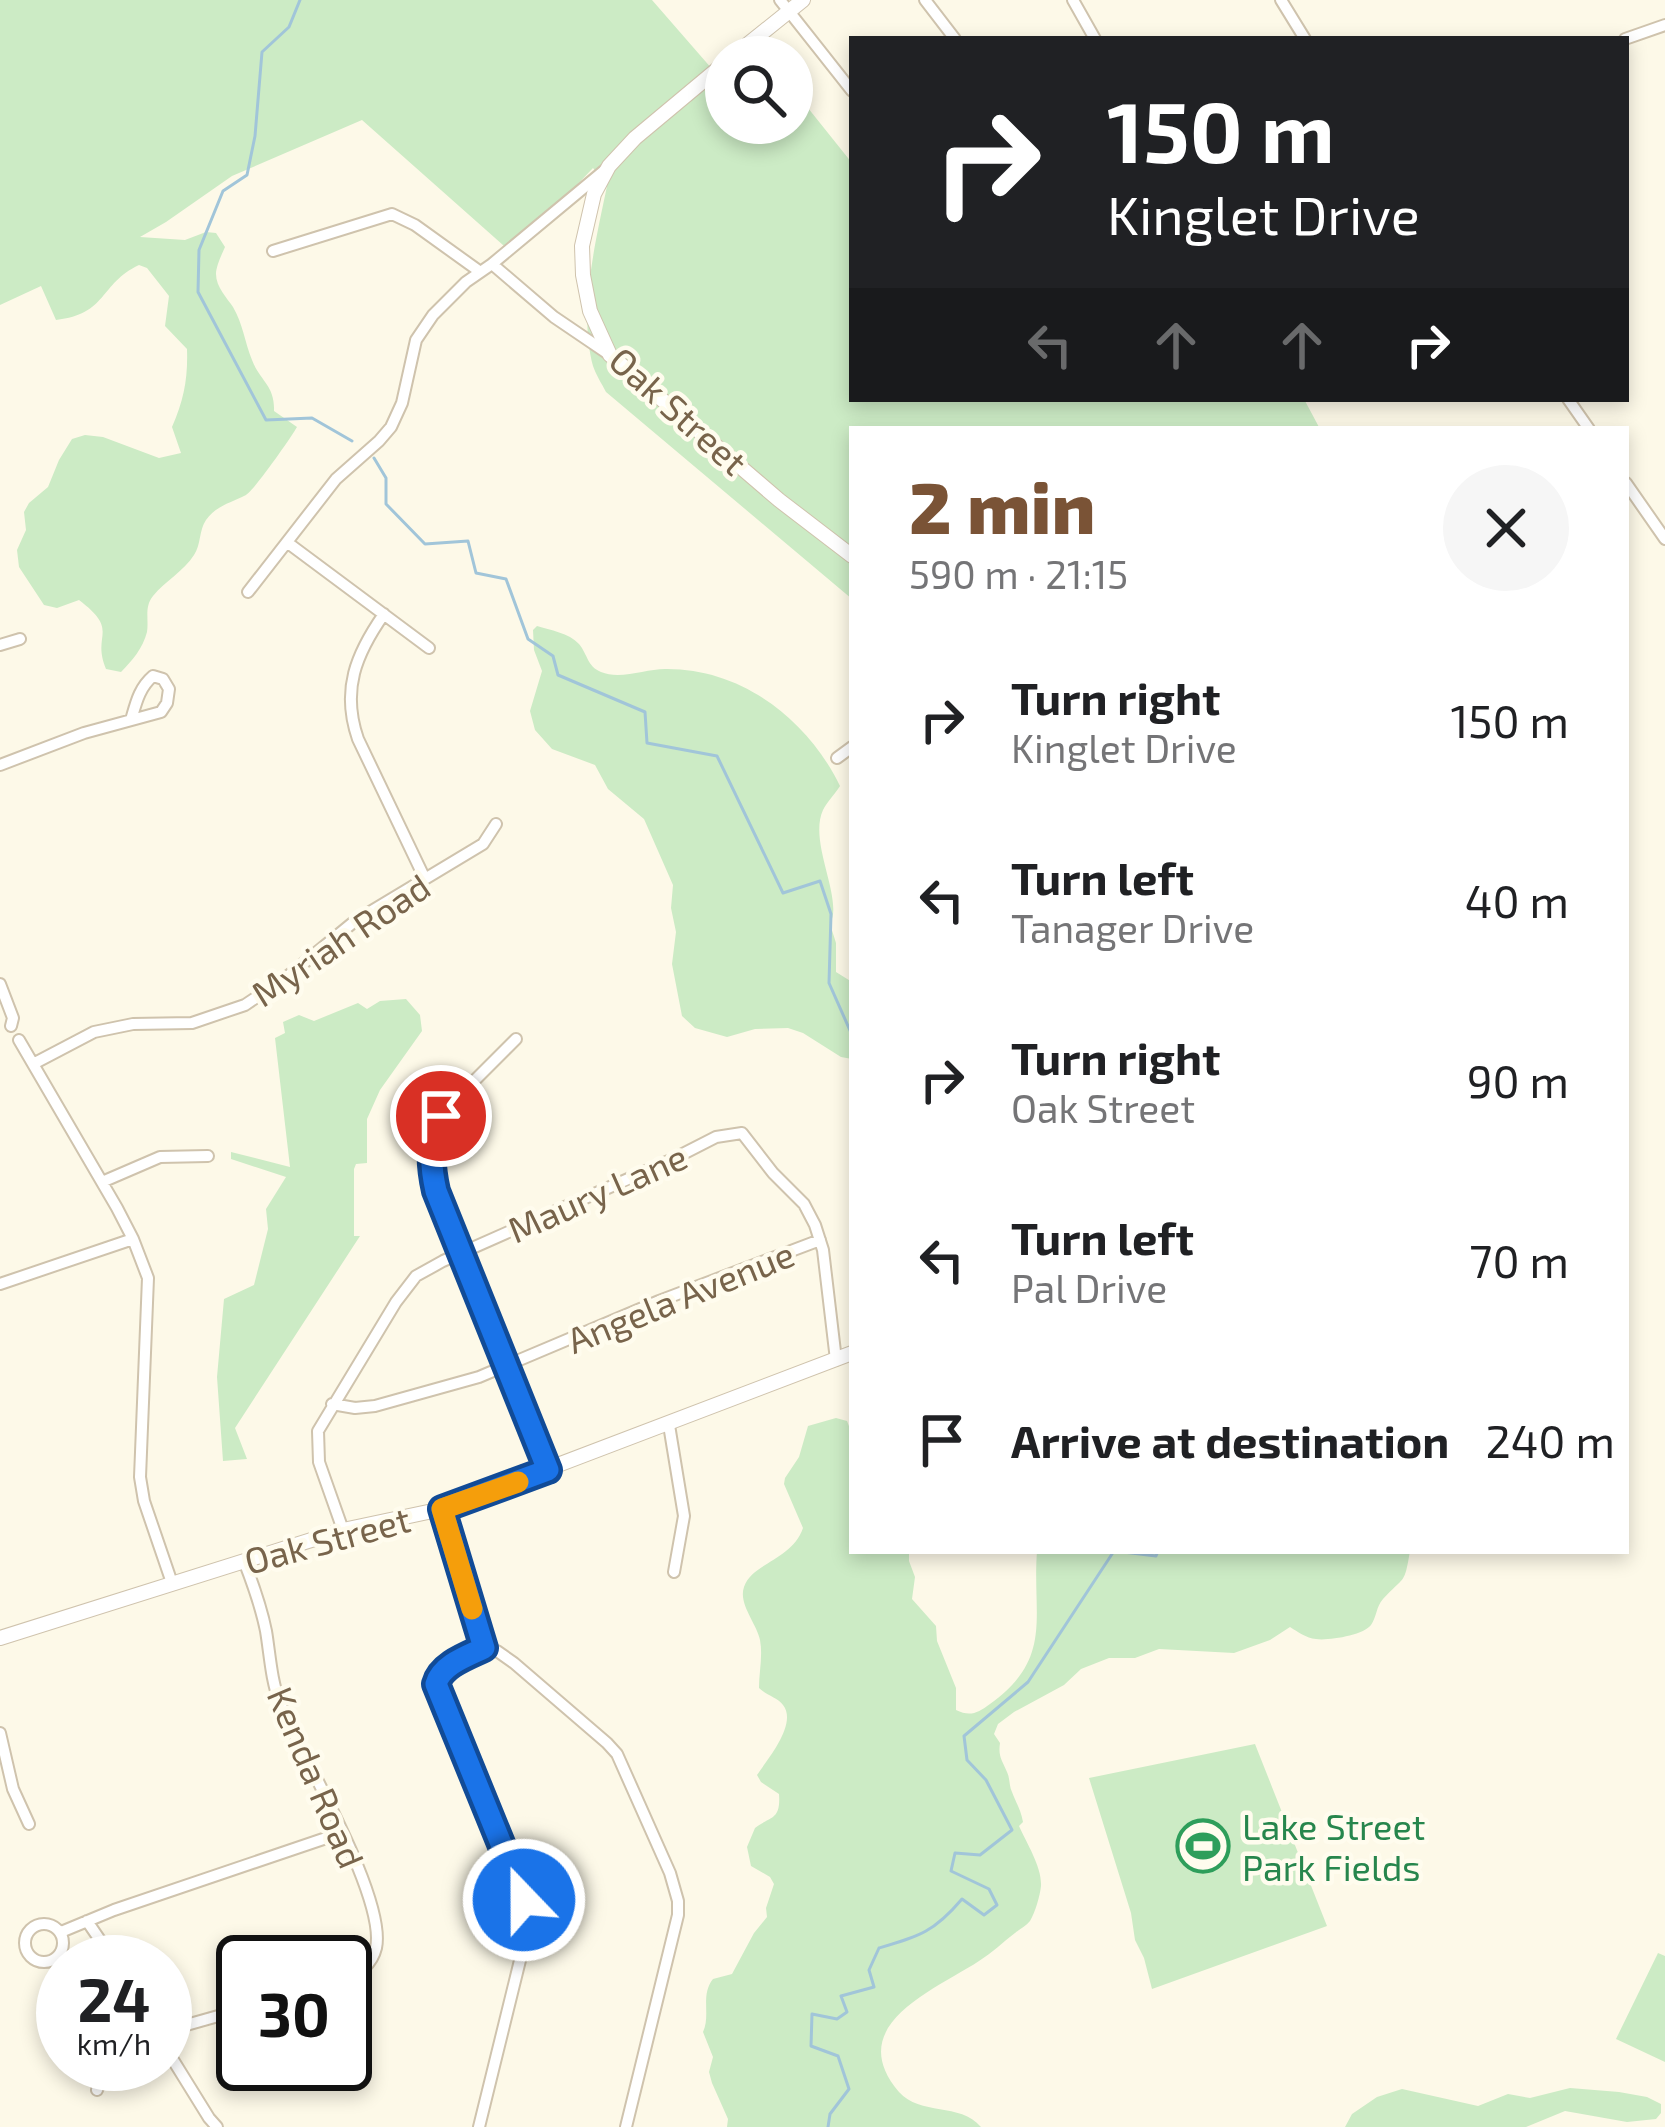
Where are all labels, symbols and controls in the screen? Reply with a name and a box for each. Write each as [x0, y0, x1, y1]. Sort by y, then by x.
map controls [705, 36, 813, 144]
button: search [705, 36, 813, 144]
text: 150 m [1107, 79, 1335, 180]
icon: right [909, 84, 1065, 240]
text: Kinglet Drive [1107, 181, 1420, 246]
icon: left [1017, 312, 1083, 378]
icon: ahead [1143, 312, 1209, 378]
icon: ahead [1269, 312, 1335, 378]
icon: right [1395, 312, 1461, 378]
street label: Oak Street [601, 337, 757, 483]
text: 2 min [909, 462, 1095, 548]
button: close [1443, 465, 1569, 591]
text: 590 m · 21:15 [909, 550, 1128, 597]
text: Turn right [1011, 670, 1220, 724]
icon: right [909, 687, 975, 753]
text: 150 m [1450, 693, 1569, 747]
text: Kinglet Drive [1011, 724, 1237, 771]
text: Turn left [1011, 850, 1194, 904]
street label: Myriah Road [243, 864, 437, 1014]
icon: left [909, 867, 975, 933]
text: 40 m [1465, 873, 1569, 927]
text: Tanager Drive [1011, 904, 1254, 951]
text: Turn right [1011, 1030, 1220, 1084]
icon: right [909, 1047, 975, 1113]
text: 90 m [1467, 1053, 1569, 1107]
pin [390, 1065, 492, 1167]
icon: arrive [408, 1083, 474, 1149]
text: Oak Street [1011, 1084, 1195, 1131]
street label: Maury Lane [501, 1133, 693, 1251]
text: Turn left [1011, 1210, 1194, 1264]
icon: left [909, 1227, 975, 1293]
street label: Angela Avenue [560, 1231, 800, 1361]
text: 70 m [1469, 1233, 1569, 1287]
text: Pal Drive [1011, 1264, 1167, 1311]
icon: arrive [909, 1407, 975, 1473]
text: Arrive at destination [1011, 1413, 1449, 1467]
text: 240 m [1485, 1413, 1615, 1467]
street label: Oak Street [239, 1496, 415, 1582]
street label: Kenda Road [260, 1680, 374, 1874]
place label: Lake Street Park Fields [1242, 1804, 1425, 1888]
sports icon: Lake Street Park Fields [1175, 1818, 1231, 1874]
position arrow [461, 1837, 587, 1963]
speed limit sign: 30 [216, 1935, 372, 2091]
text: 24 [77, 1962, 151, 2034]
text: km/h [77, 2025, 151, 2061]

